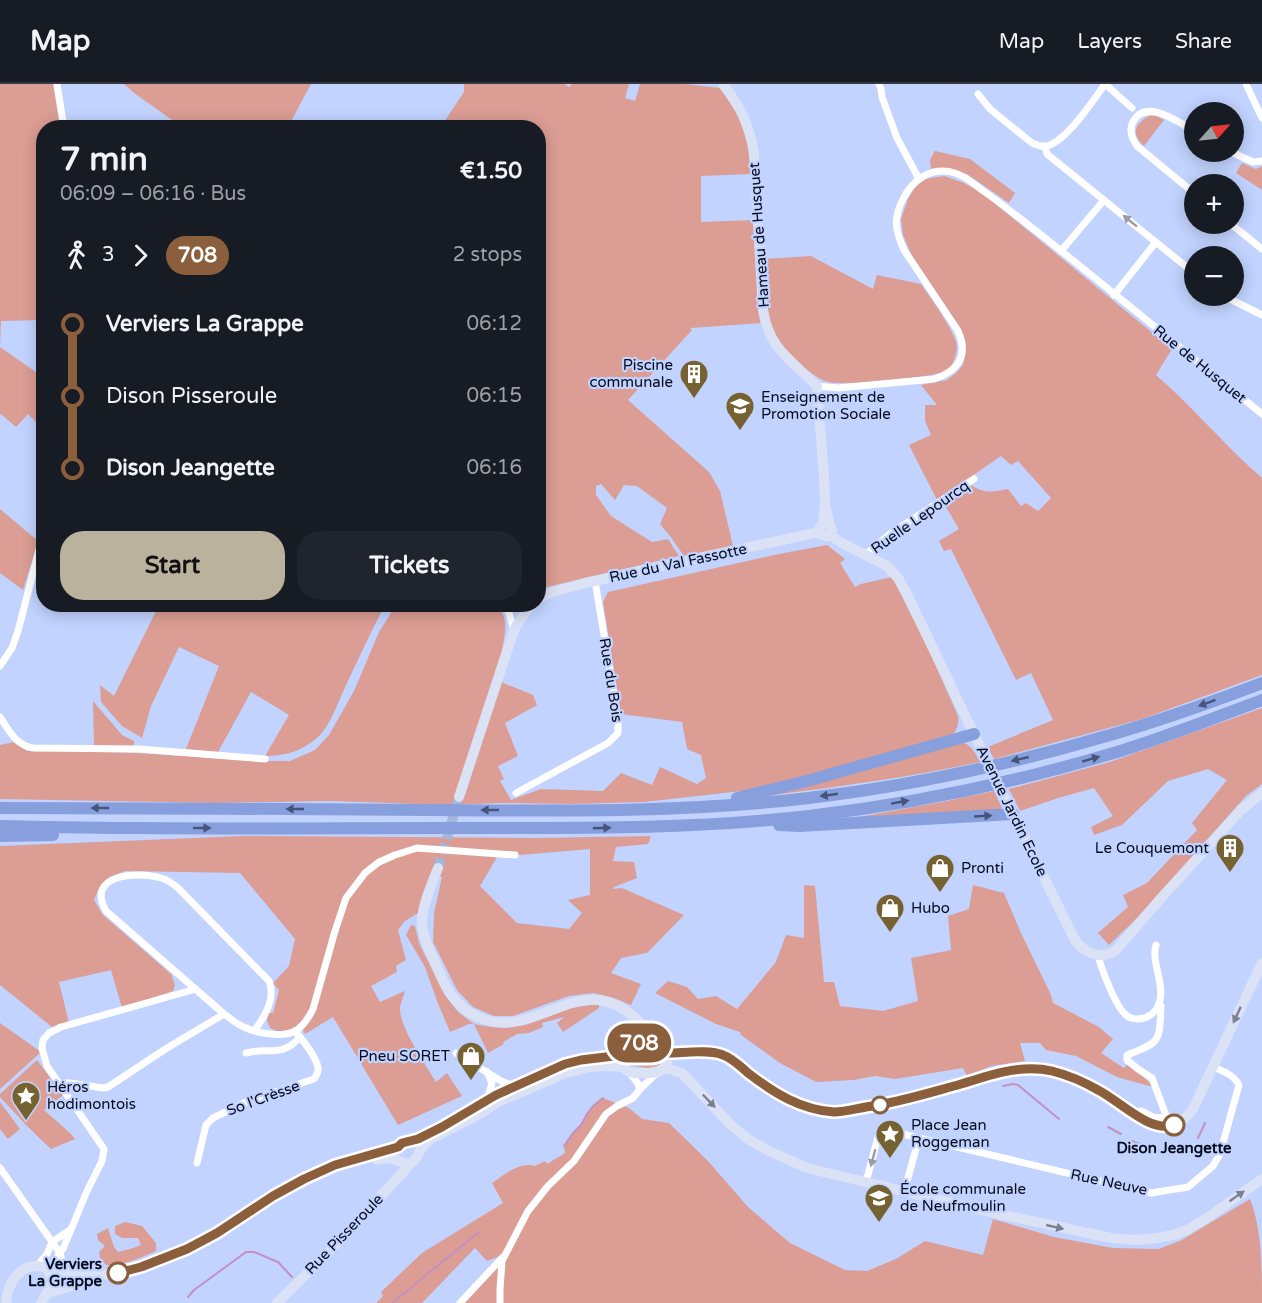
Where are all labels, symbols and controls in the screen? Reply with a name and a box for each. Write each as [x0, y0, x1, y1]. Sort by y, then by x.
text: Map [30, 24, 90, 58]
text: Map [999, 29, 1044, 54]
text: Layers [1077, 29, 1142, 54]
text: Share [1175, 29, 1232, 54]
north arrow [1184, 102, 1244, 162]
map controls [1184, 102, 1244, 306]
text: 7 min [60, 140, 148, 179]
text: €1.50 [460, 158, 522, 184]
street label: Hameau de Husquet [745, 162, 773, 308]
button: + [1184, 174, 1244, 234]
text: 06:09 – 06:16 · Bus [60, 182, 246, 206]
one-way arrow [1122, 215, 1138, 228]
icon: walk [60, 239, 93, 272]
icon: forward [124, 239, 157, 272]
text: 3 [102, 243, 115, 267]
text: 708 [178, 243, 217, 268]
text: 2 stops [453, 243, 522, 267]
button: − [1184, 246, 1244, 306]
text: Verviers La Grappe [106, 311, 304, 337]
text: 06:12 [467, 312, 522, 336]
street label: Rue de Husquet [1150, 321, 1250, 407]
place label: Piscine communale [590, 356, 673, 391]
building icon: Piscine communale [678, 358, 710, 400]
text: Dison Pisseroule [106, 383, 277, 409]
text: 06:15 [467, 384, 522, 408]
place label: Enseignement de Promotion Sociale [761, 388, 891, 423]
school or university icon: Enseignement de Promotion Sociale [724, 390, 756, 432]
text: Dison Jeangette [106, 455, 275, 481]
text: 06:16 [467, 456, 522, 480]
street label: Ruelle Lepourcq [867, 476, 973, 558]
button: Start [60, 531, 285, 600]
button: Tickets [297, 531, 522, 600]
street label: Rue du Val Fassotte [608, 540, 748, 586]
street label: Rue du Bois [595, 637, 627, 723]
one-way arrow [1198, 699, 1216, 708]
street label: Avenue Jardin Ecole [972, 743, 1052, 879]
one-way arrow [1082, 754, 1100, 763]
one-way arrow [1011, 755, 1030, 764]
one-way arrow [819, 790, 838, 800]
one-way arrow [891, 797, 910, 806]
one-way arrow [90, 803, 109, 813]
one-way arrow [285, 804, 304, 814]
one-way arrow [480, 805, 499, 815]
one-way arrow [973, 811, 992, 820]
one-way arrow [193, 823, 212, 833]
one-way arrow [592, 824, 611, 833]
building icon: Le Couquemont [1214, 832, 1246, 874]
place label: Le Couquemont [1095, 839, 1209, 857]
shop icon: Pronti [924, 852, 956, 894]
place label: Pronti [961, 859, 1004, 877]
shop icon: Hubo [874, 892, 906, 934]
place label: Hubo [911, 899, 950, 917]
one-way arrow [1233, 1006, 1242, 1023]
line badge: 708 [604, 1024, 674, 1062]
text: 708 [619, 1031, 659, 1056]
shop icon: Pneu SORET [455, 1040, 487, 1082]
place label: Pneu SORET [359, 1047, 450, 1065]
street label: So l'Crèsse [224, 1076, 302, 1120]
place label: Héros hodimontois [47, 1078, 136, 1113]
place icon: Héros hodimontois [10, 1080, 42, 1122]
one-way arrow [701, 1094, 715, 1108]
unlabelled marker [871, 1096, 889, 1114]
marker: Dison Jeangette [1163, 1114, 1185, 1136]
place label: Place Jean Roggeman [911, 1116, 990, 1151]
place icon: Place Jean Roggeman [874, 1118, 906, 1160]
place label: Dison Jeangette [1116, 1139, 1232, 1158]
one-way arrow [867, 1149, 877, 1167]
street label: Rue Neuve [1069, 1165, 1149, 1199]
place label: École communale de Neufmoulin [900, 1180, 1026, 1215]
school or university icon: École communale de Neufmoulin [863, 1182, 895, 1224]
street label: Rue Pisseroule [301, 1190, 387, 1278]
one-way arrow [1229, 1190, 1245, 1202]
one-way arrow [1046, 1223, 1065, 1232]
place label: Verviers La Grappe [28, 1255, 103, 1291]
marker: Verviers La Grappe [107, 1262, 129, 1284]

